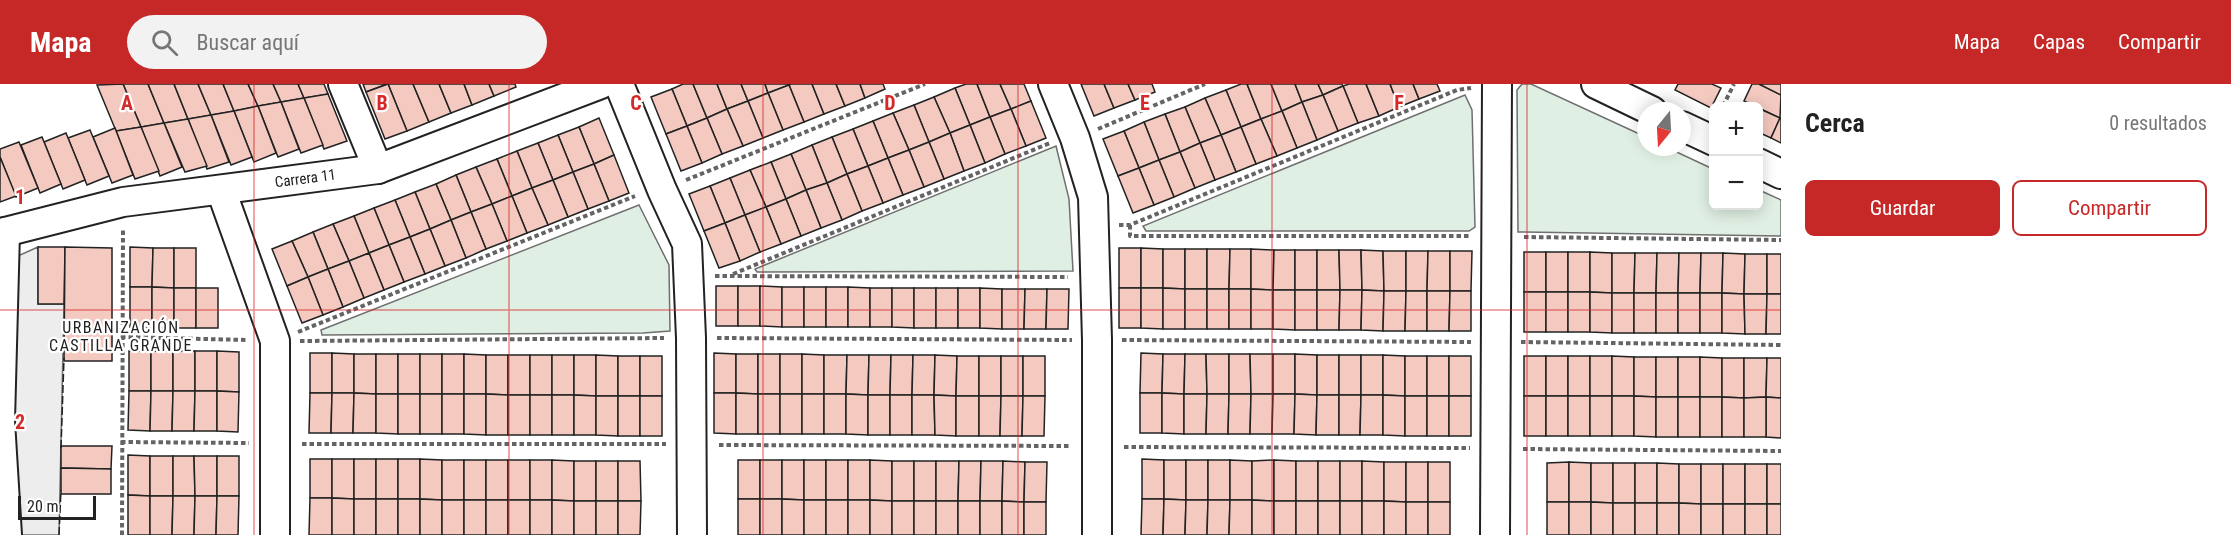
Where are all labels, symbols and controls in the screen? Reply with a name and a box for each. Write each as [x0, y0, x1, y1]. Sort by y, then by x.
search box [127, 15, 547, 69]
text: Mapa [30, 26, 91, 59]
icon: search [148, 26, 181, 59]
text: Buscar aquí [196, 30, 299, 55]
text: Mapa [1954, 30, 2000, 54]
text: Capas [2033, 30, 2085, 54]
text: Compartir [2118, 30, 2201, 54]
text: A [121, 91, 133, 115]
text: B [376, 91, 388, 115]
text: C [630, 91, 642, 115]
text: D [884, 91, 896, 115]
text: E [1140, 91, 1150, 115]
text: F [1394, 91, 1404, 115]
north arrow [1637, 102, 1691, 156]
map controls [1709, 102, 1763, 210]
button: + [1709, 102, 1763, 156]
text: Cerca [1805, 108, 1865, 138]
text: 0 resultados [2109, 111, 2207, 135]
button: − [1709, 156, 1763, 210]
street label: Carrera 11 [274, 166, 337, 191]
button: Guardar [1805, 180, 2000, 236]
button: Compartir [2012, 180, 2207, 236]
text: 1 [15, 185, 25, 209]
district label: URBANIZACIÓN CASTILLA GRANDE [49, 317, 193, 355]
text: 2 [15, 410, 25, 434]
scale bar [18, 493, 96, 520]
text: 20 m [27, 497, 59, 516]

